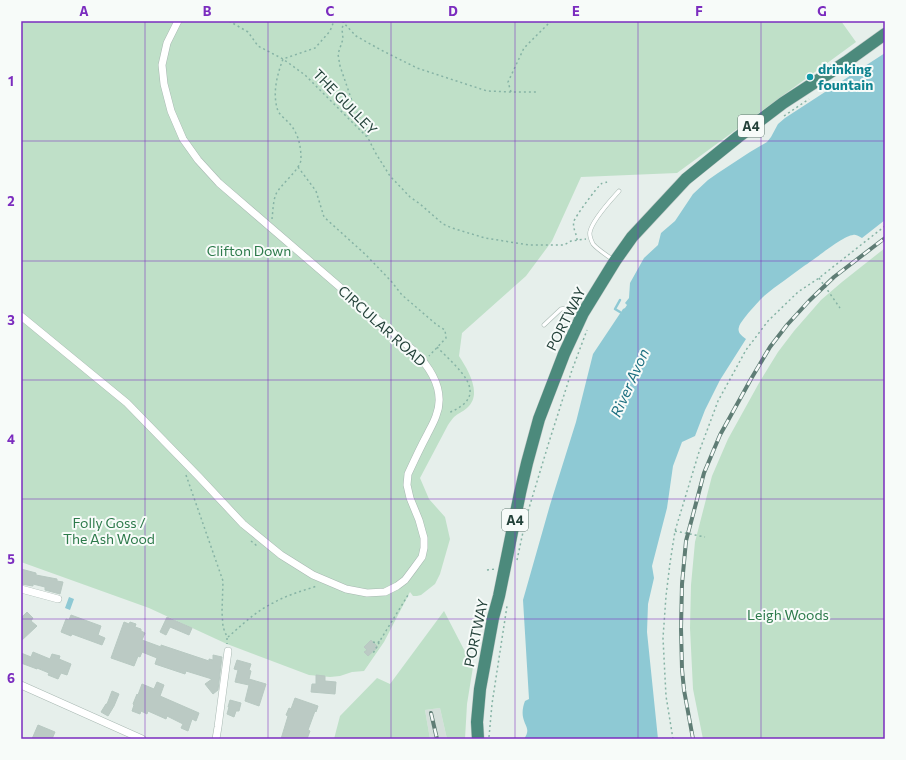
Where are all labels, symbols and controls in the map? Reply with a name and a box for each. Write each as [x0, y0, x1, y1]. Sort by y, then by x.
text: A [79, 3, 89, 19]
text: B [203, 3, 212, 19]
text: C [326, 3, 335, 19]
text: D [448, 3, 458, 19]
text: E [572, 3, 580, 19]
text: F [695, 3, 703, 19]
text: G [817, 3, 827, 19]
place label: drinking fountain [818, 60, 873, 93]
street label: THE GULLEY [310, 65, 381, 138]
marker: drinking fountain [805, 72, 815, 82]
text: 1 [8, 73, 14, 89]
road number: A4 [738, 115, 764, 137]
text: 2 [7, 193, 15, 209]
park label: Clifton Down [207, 242, 291, 259]
street label: CIRCULAR ROAD [335, 282, 430, 370]
street label: PORTWAY [542, 284, 589, 353]
text: 3 [7, 312, 15, 328]
water label: River Avon [606, 346, 652, 420]
text: 4 [7, 431, 15, 447]
road number: A4 [502, 509, 528, 531]
park label: Folly Goss / The Ash Wood [63, 514, 155, 547]
text: 5 [7, 551, 15, 567]
street label: PORTWAY [460, 597, 491, 668]
park label: Leigh Woods [747, 606, 829, 623]
text: 6 [7, 670, 15, 686]

